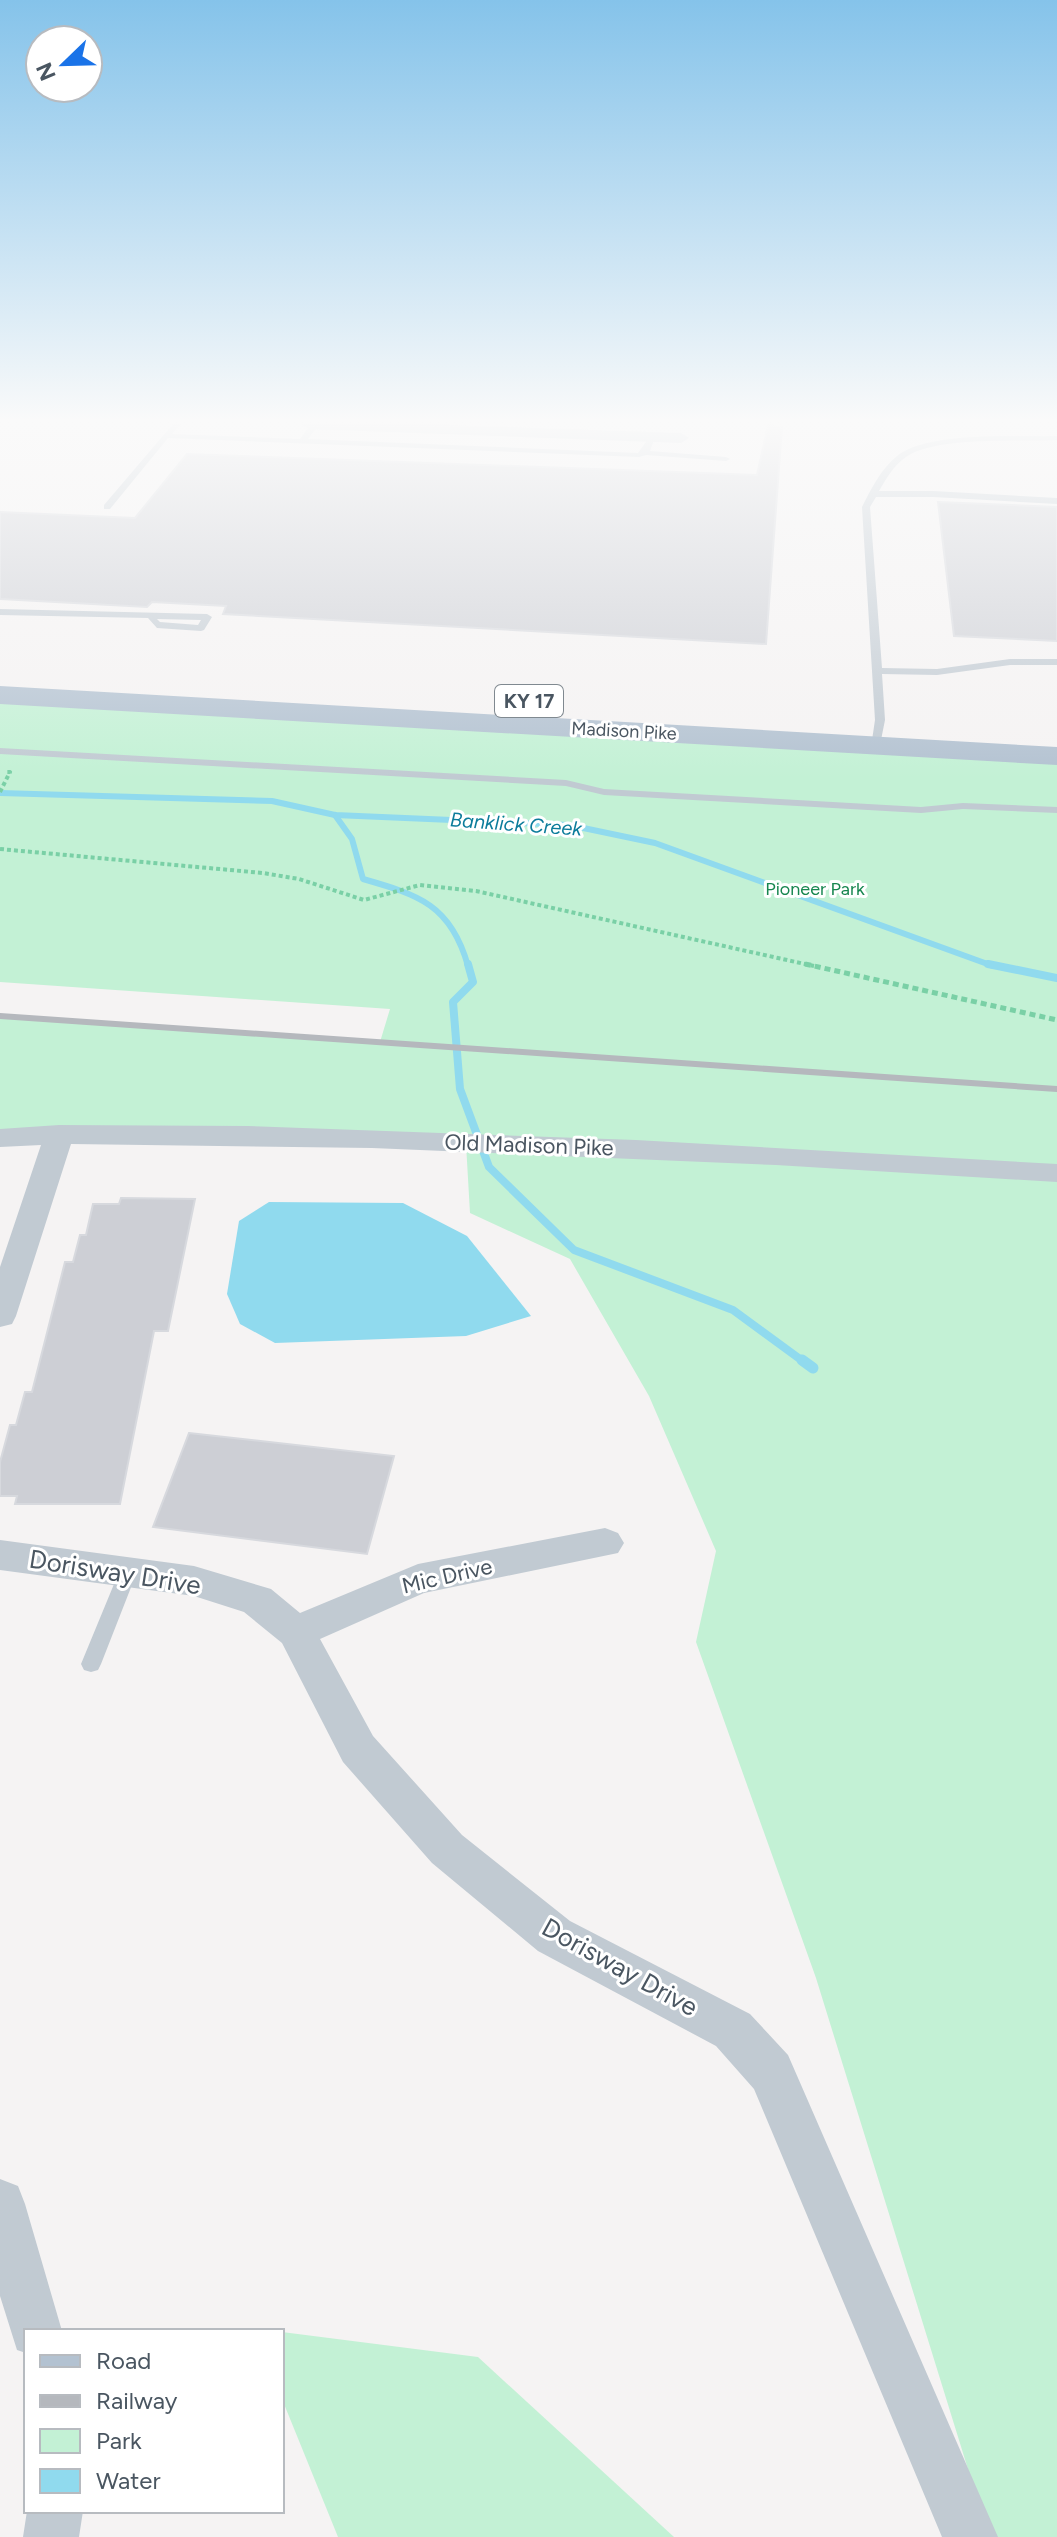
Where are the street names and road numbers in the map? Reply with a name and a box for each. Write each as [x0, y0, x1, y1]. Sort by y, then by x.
road number: KY 17 [495, 685, 563, 717]
street label: Madison Pike [571, 717, 677, 745]
street label: Old Madison Pike [444, 1129, 614, 1161]
street label: Dorisway Drive [27, 1543, 203, 1601]
street label: Mic Drive [399, 1553, 495, 1599]
street label: Dorisway Drive [536, 1911, 704, 2023]

